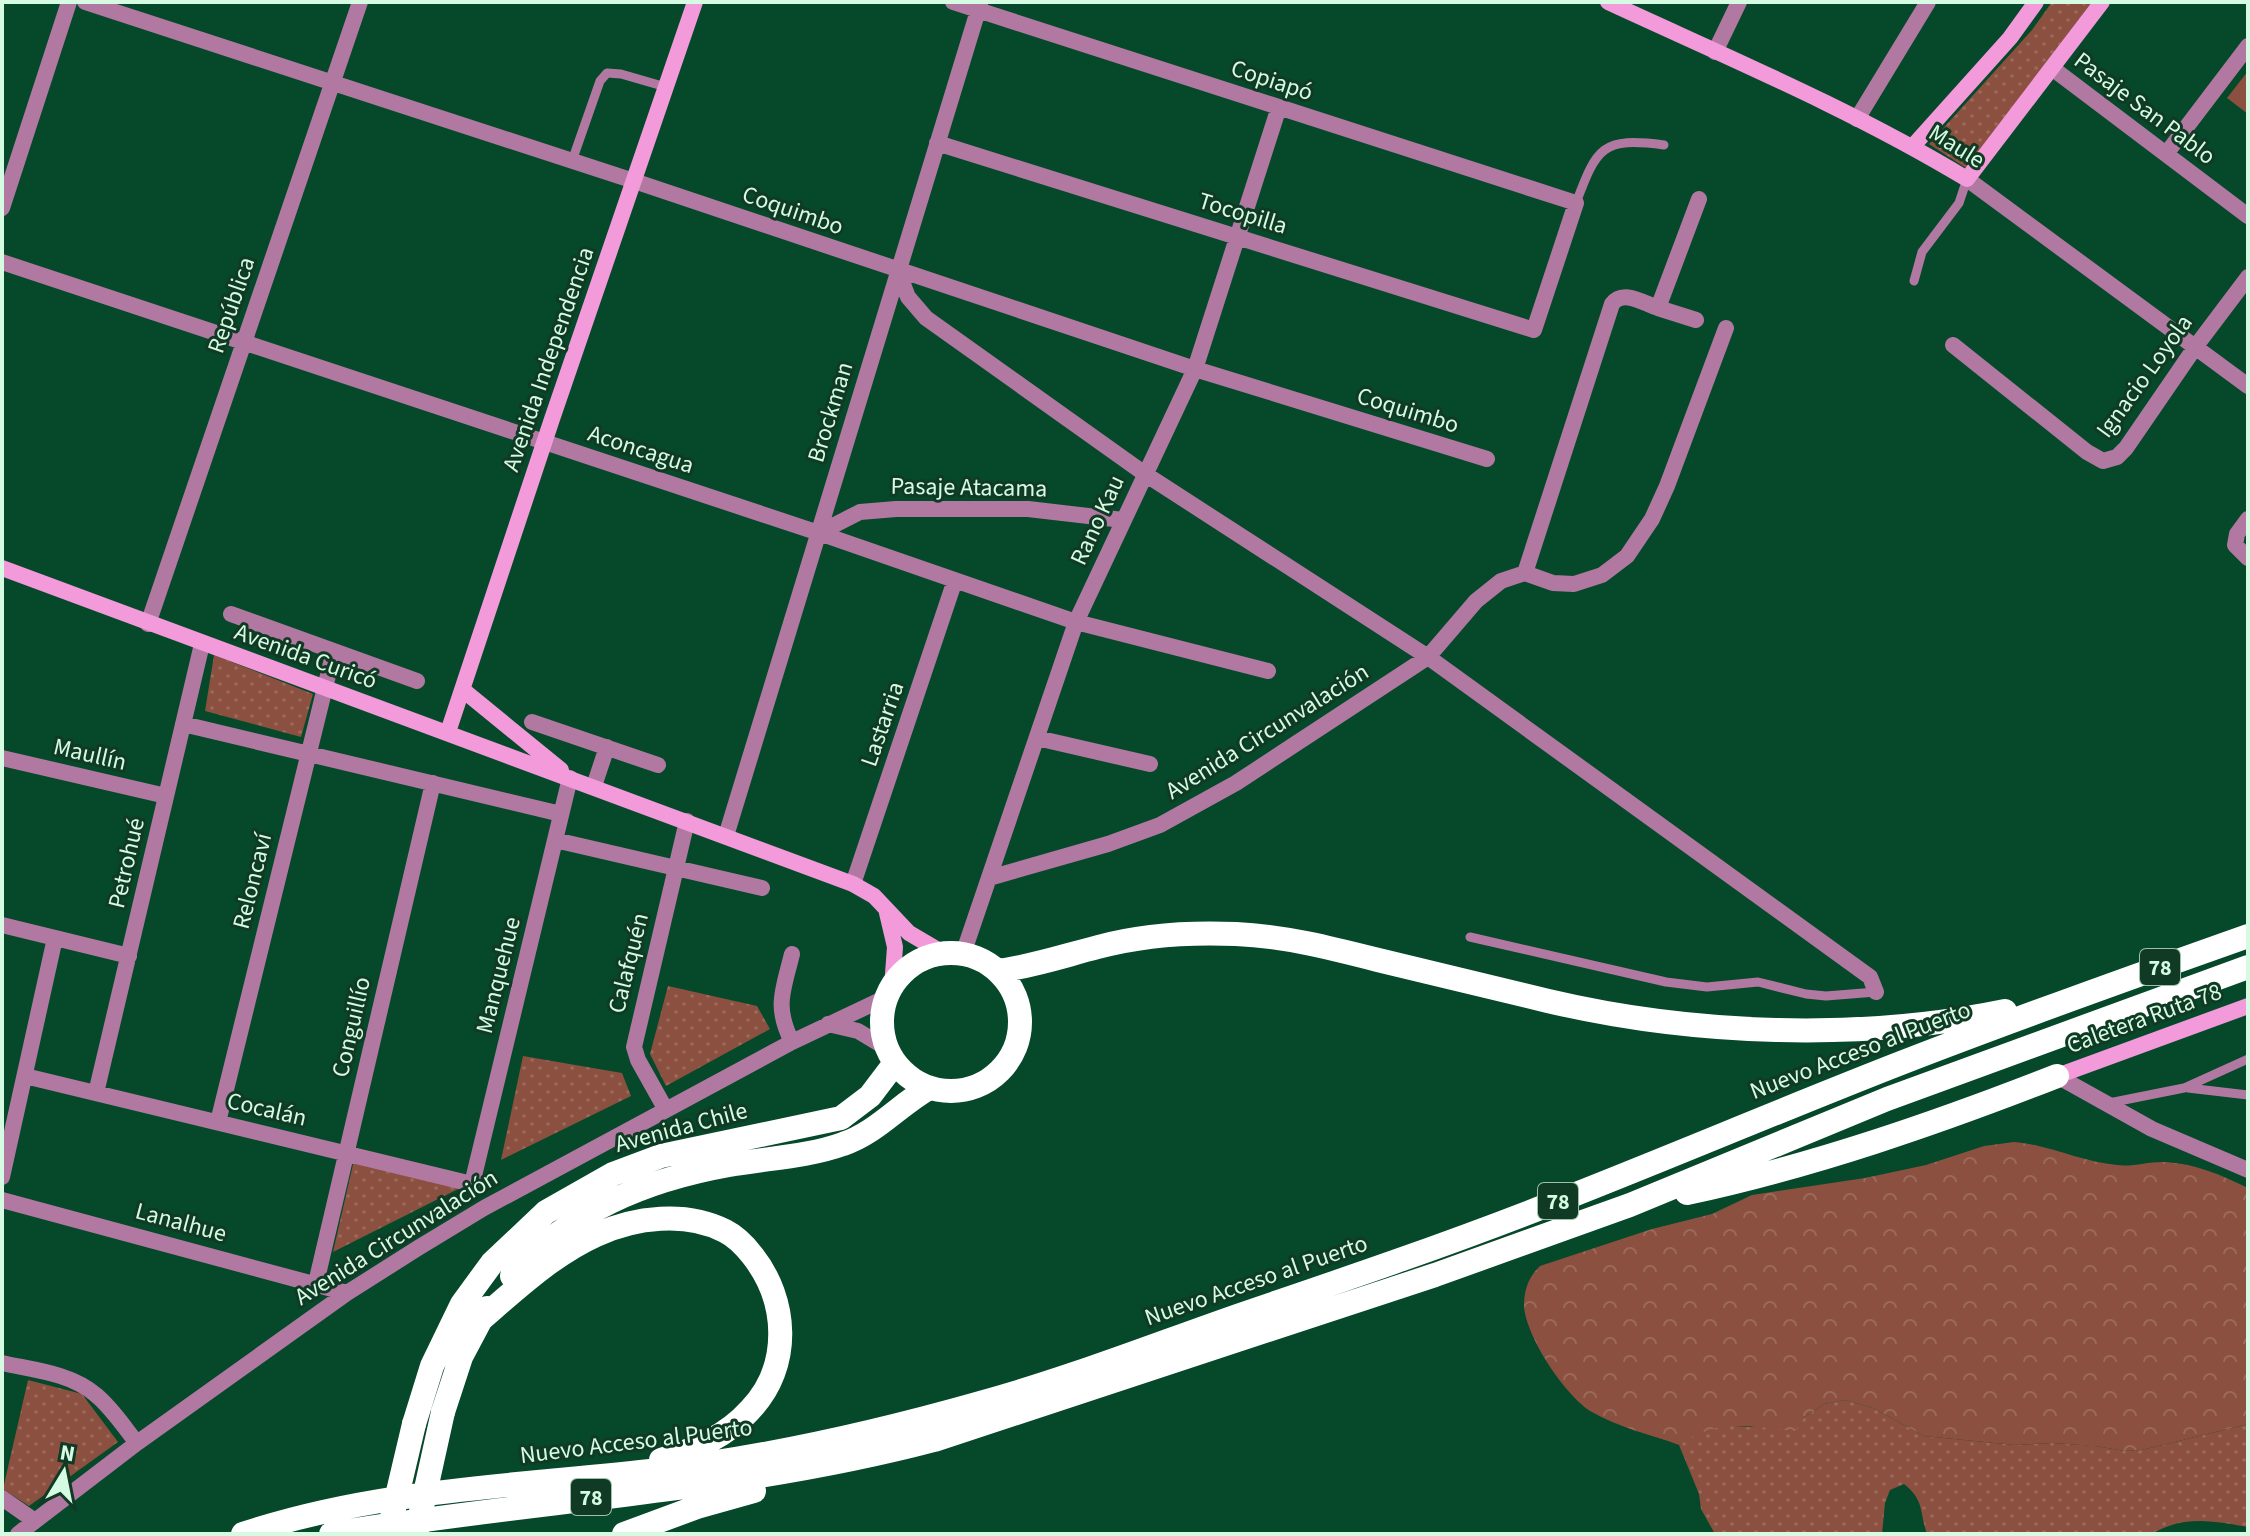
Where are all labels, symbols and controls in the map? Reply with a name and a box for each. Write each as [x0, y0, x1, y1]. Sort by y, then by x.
street label: Pasaje San Pablo [2067, 43, 2223, 173]
street label: Copiapó [1226, 51, 1317, 110]
street label: Maule [1922, 116, 1992, 177]
street label: Coquimbo [737, 177, 848, 244]
street label: Tocopilla [1194, 183, 1292, 244]
street label: Avenida Independencia [494, 242, 603, 476]
street label: República [199, 252, 264, 358]
street label: Ignacio Loyola [2088, 307, 2201, 445]
street label: Brockman [799, 358, 862, 467]
street label: Coquimbo [1352, 378, 1463, 443]
street label: Aconcagua [583, 416, 698, 483]
street label: Pasaje Atacama [890, 469, 1048, 506]
street label: Rano Kau [1061, 469, 1134, 571]
street label: Avenida Curicó [230, 614, 382, 698]
street label: Avenida Circunvalación [1159, 655, 1376, 808]
street label: Lastarria [852, 677, 913, 771]
street label: Maullín [50, 729, 130, 780]
street label: Petrohué [99, 814, 154, 912]
street label: Reloncaví [224, 829, 282, 933]
street label: Calafquén [599, 909, 658, 1017]
street label: Manquehue [467, 913, 530, 1037]
road number: 78 [2140, 949, 2180, 985]
street label: Conguillío [323, 973, 380, 1081]
street label: Caletera Ruta 78 [2062, 974, 2227, 1063]
street label: Nuevo Acceso al Puerto [1745, 992, 1976, 1109]
street label: Cocalán [224, 1083, 310, 1136]
street label: Avenida Chile [611, 1093, 751, 1162]
street label: Avenida Circunvalación [288, 1161, 505, 1314]
road number: 78 [1538, 1183, 1578, 1219]
street label: Lanalhue [131, 1194, 230, 1251]
street label: Nuevo Acceso al Puerto [1140, 1226, 1372, 1335]
street label: Nuevo Acceso al Puerto [518, 1410, 754, 1473]
north arrow [24, 1432, 104, 1512]
text: N [57, 1436, 77, 1470]
road number: 78 [571, 1479, 611, 1515]

